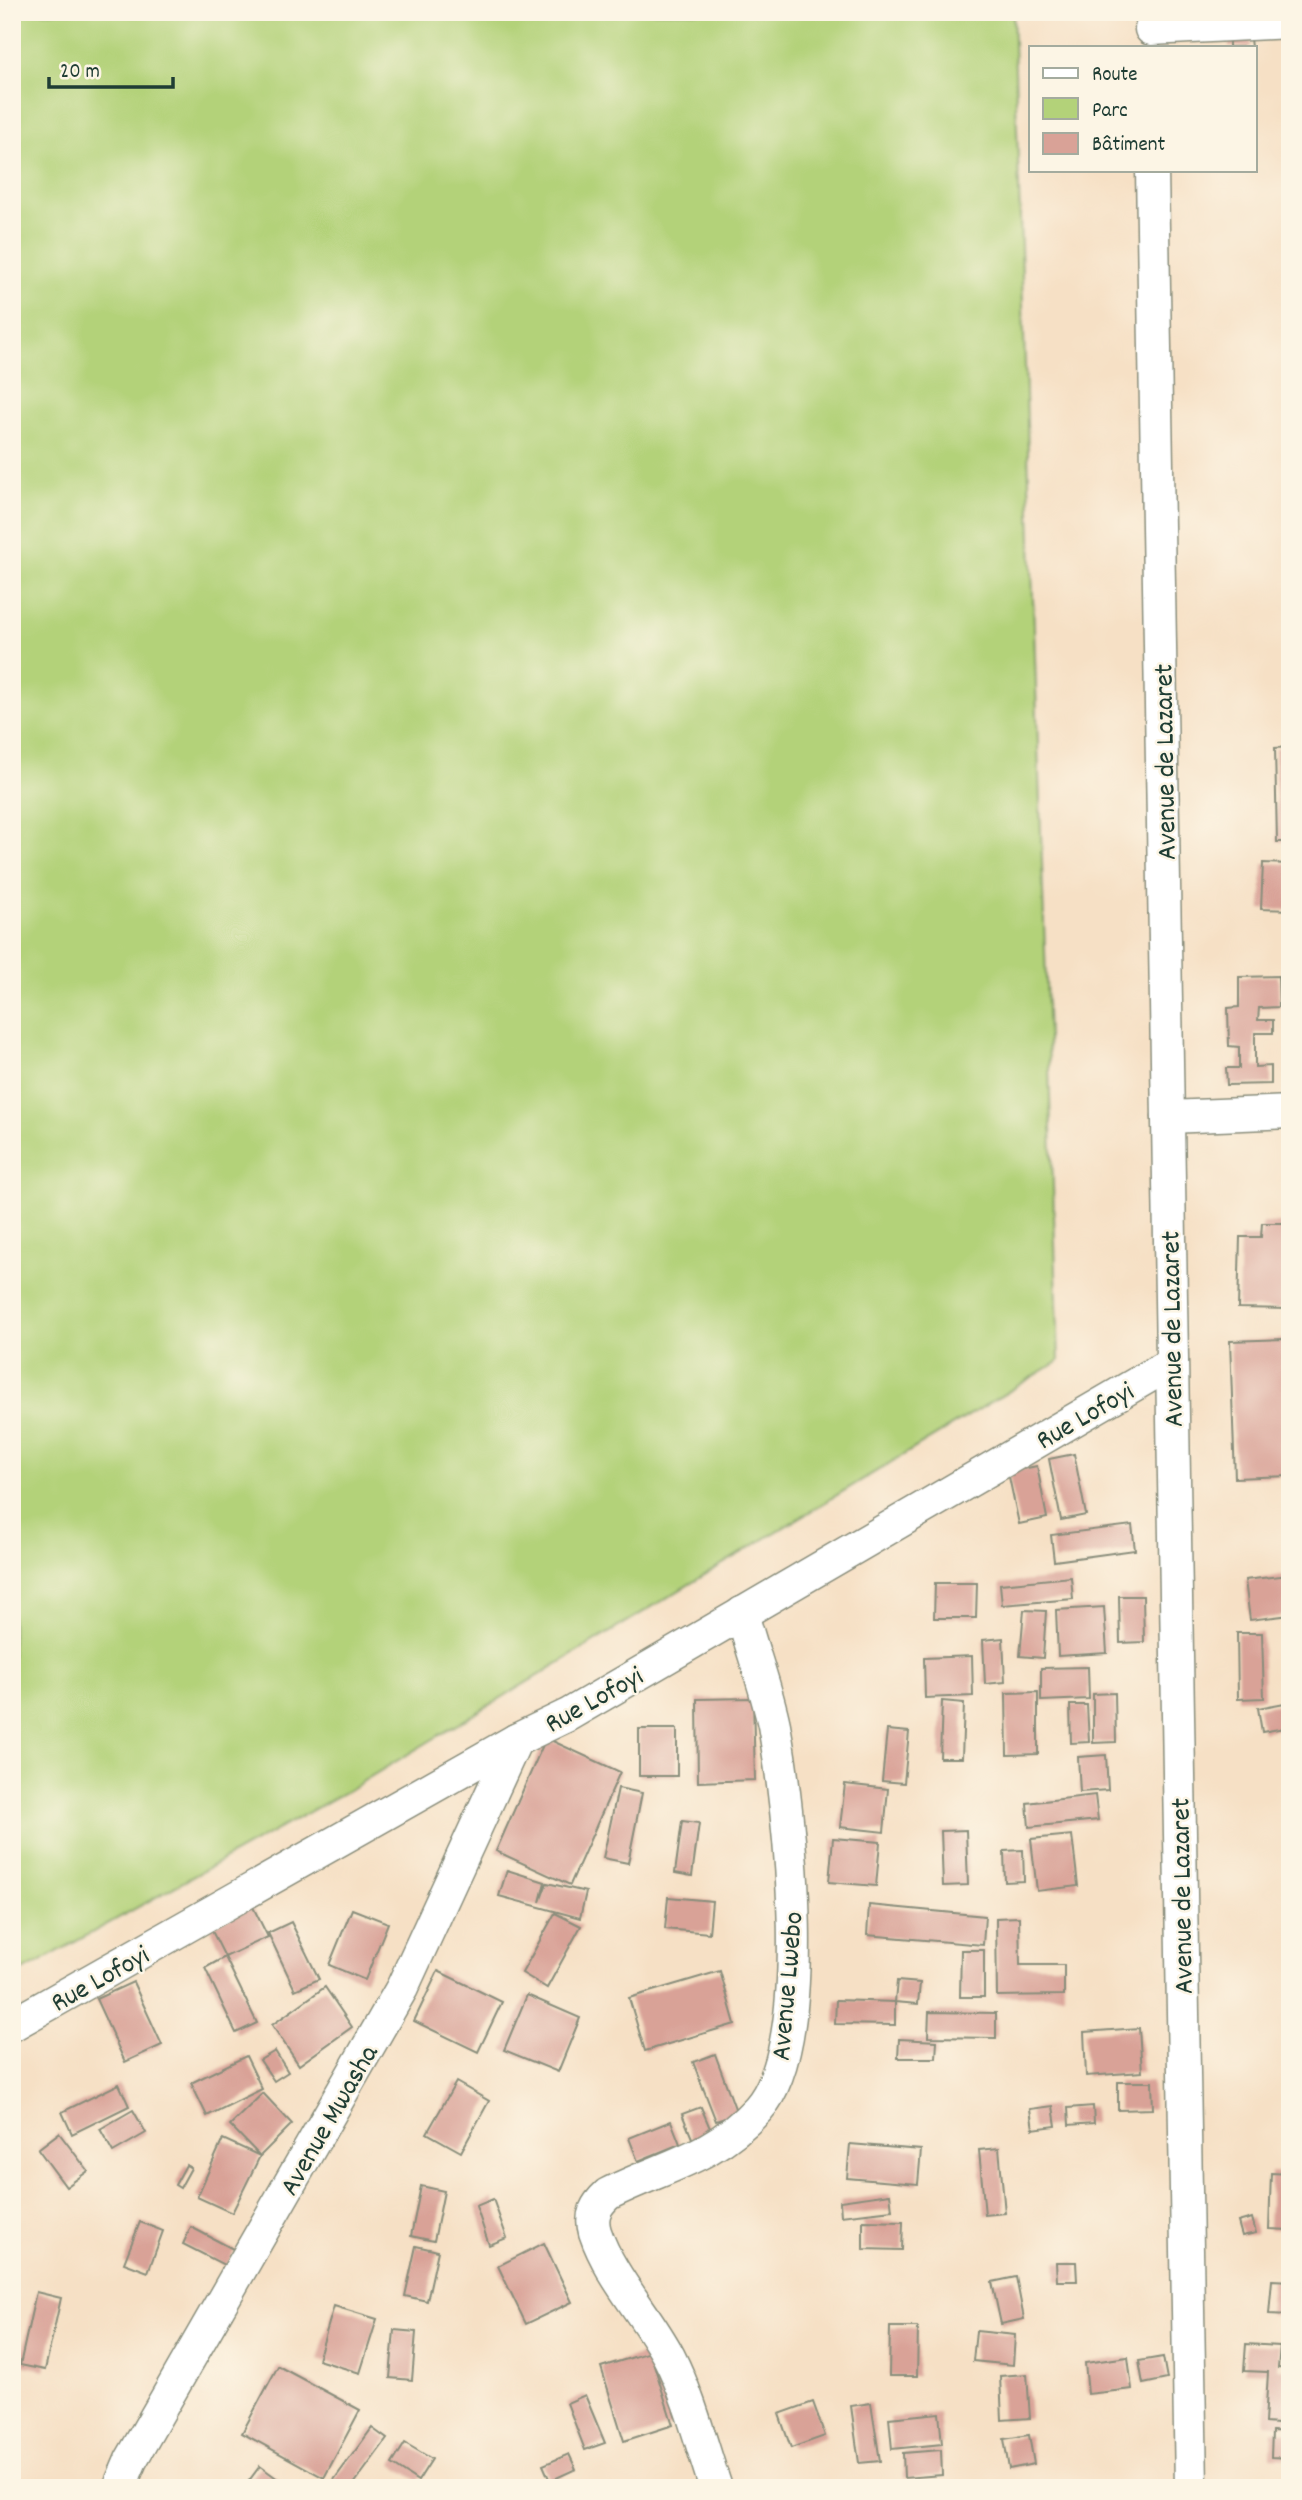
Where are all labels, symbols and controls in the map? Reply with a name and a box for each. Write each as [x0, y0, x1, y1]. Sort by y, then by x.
scale bar [49, 46, 173, 90]
legend [1029, 46, 1256, 172]
text: 20 m [60, 58, 100, 88]
text: Route [1092, 61, 1138, 91]
text: Parc [1092, 97, 1128, 127]
text: Bâtiment [1092, 131, 1165, 161]
street label: Avenue de Lazaret [1146, 663, 1190, 860]
street label: Avenue de Lazaret [1153, 1230, 1197, 1427]
street label: Rue Lofoyi [1030, 1374, 1143, 1462]
street label: Rue Lofoyi [539, 1659, 652, 1746]
street label: Avenue de Lazaret [1163, 1797, 1207, 1994]
street label: Avenue Lwebo [764, 1910, 816, 2063]
street label: Rue Lofoyi [45, 1938, 158, 2025]
street label: Avenue Mwasha [272, 2038, 391, 2204]

